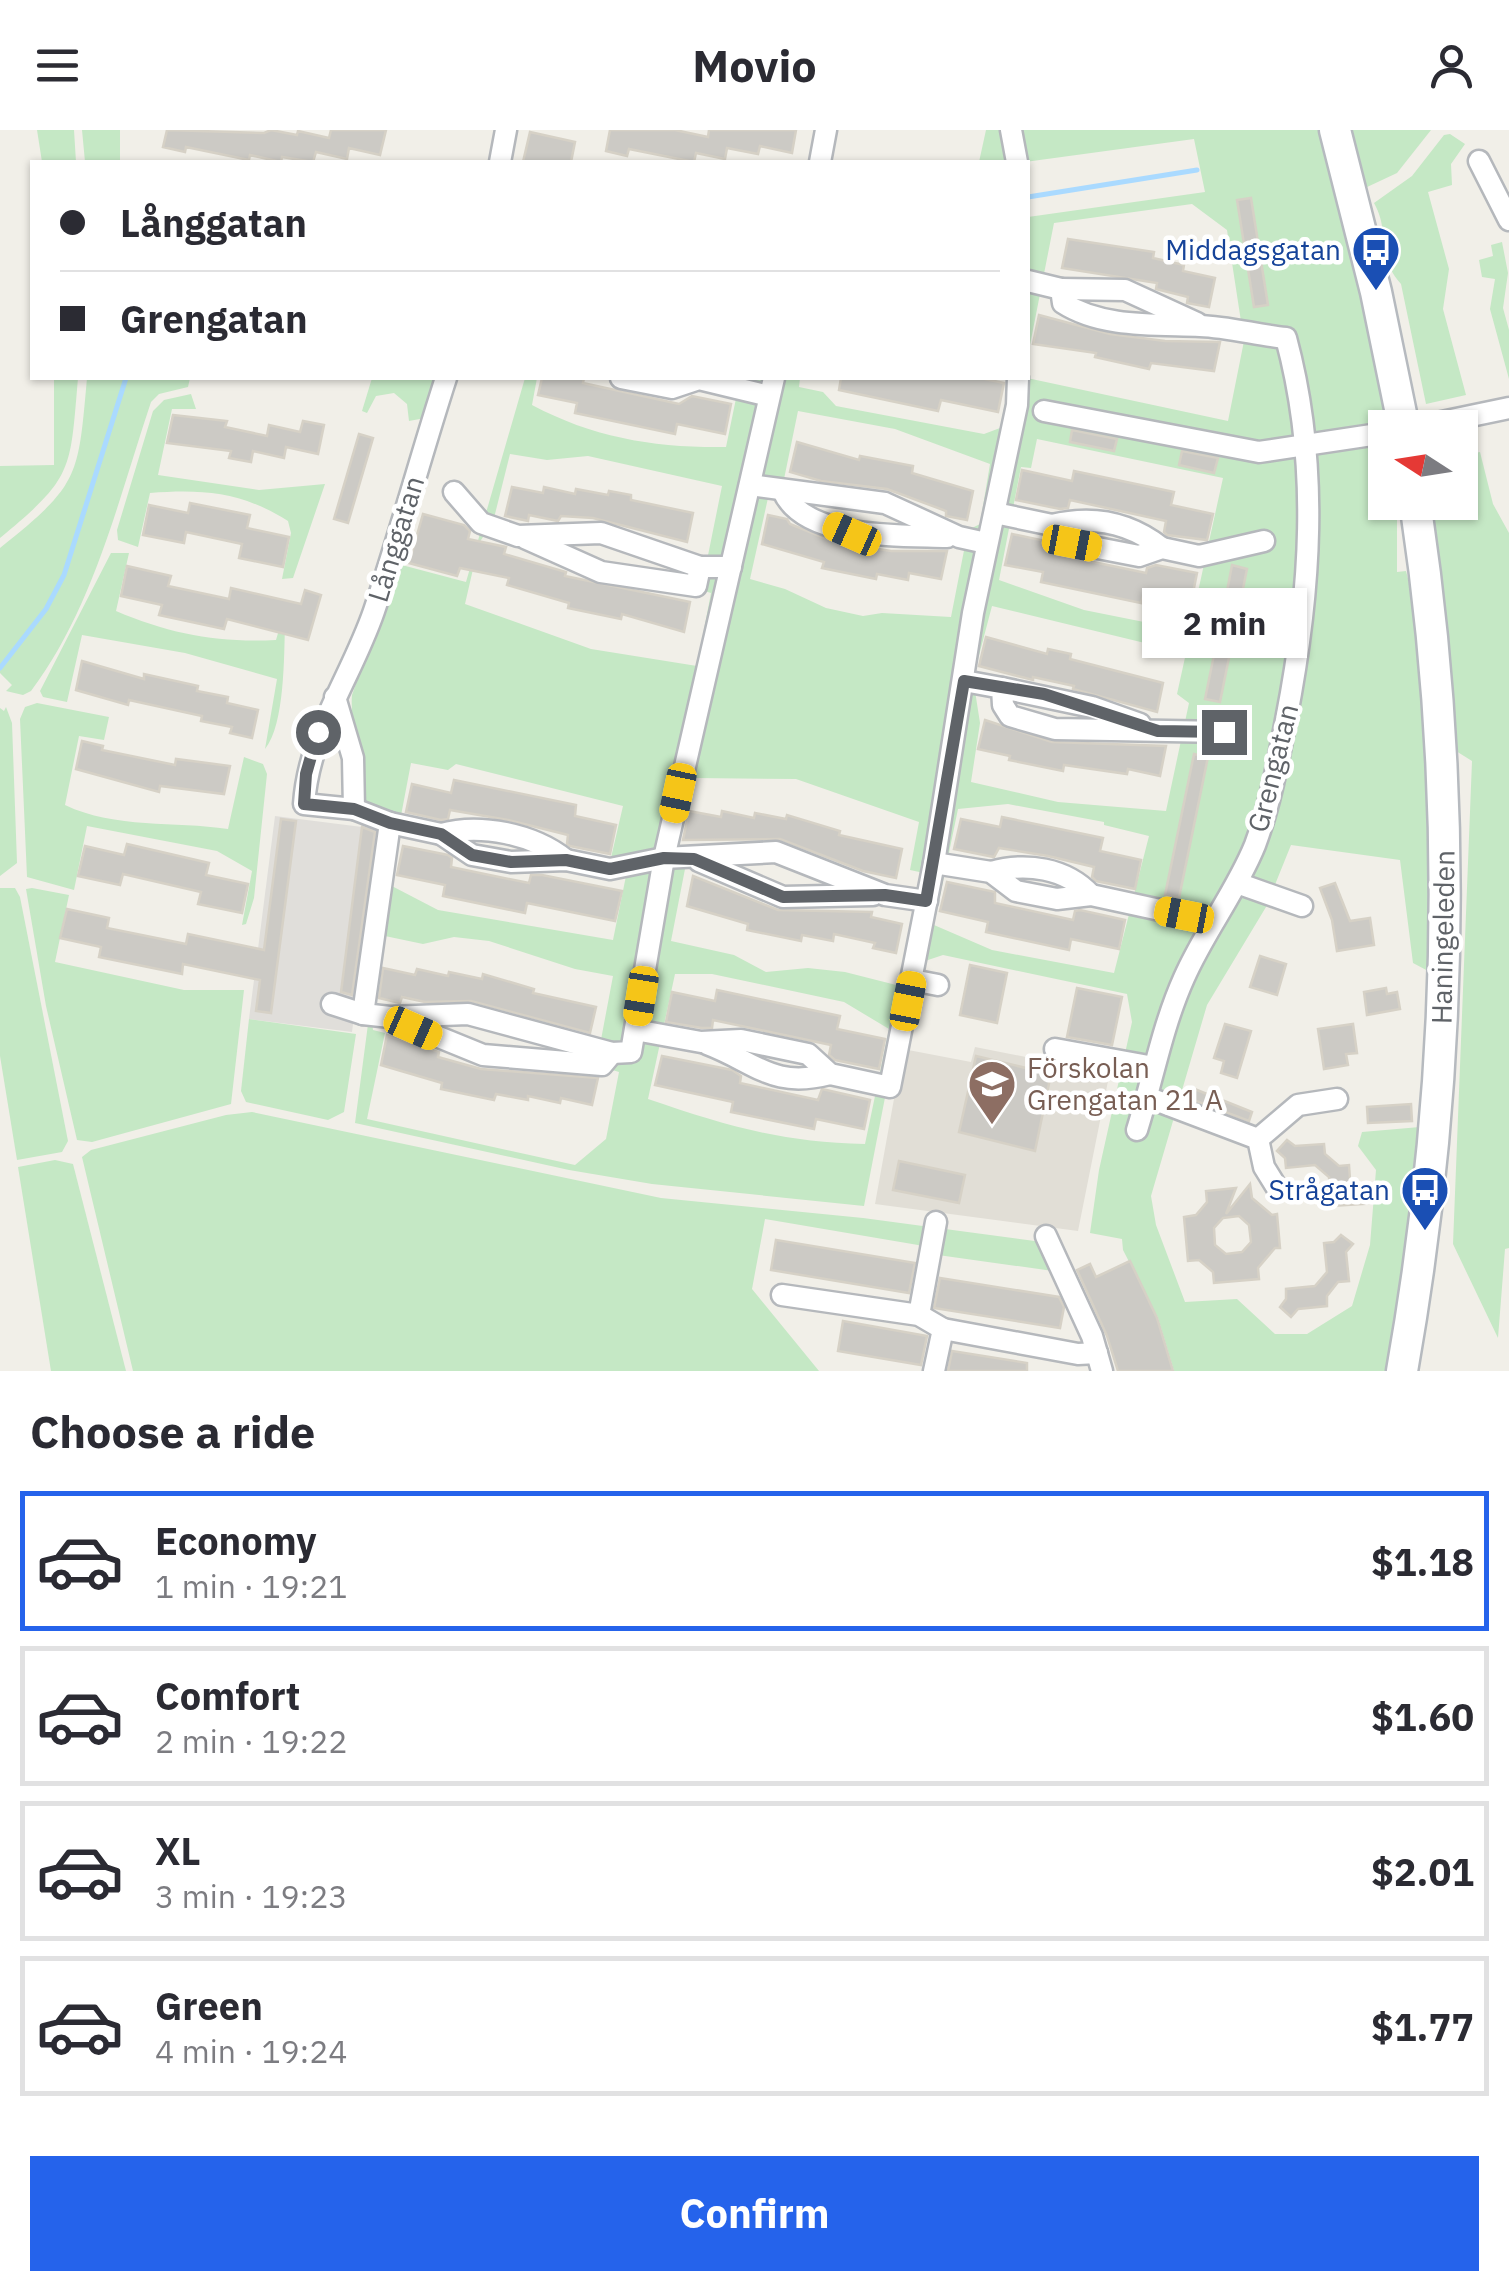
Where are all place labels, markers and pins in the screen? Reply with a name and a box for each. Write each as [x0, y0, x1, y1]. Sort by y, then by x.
bus stop icon: Middagsgatan [1350, 224, 1402, 292]
place label: Middagsgatan [1165, 231, 1341, 268]
place label: Förskolan Grengatan 21 A [1027, 1049, 1223, 1118]
school or university icon: Förskolan Grengatan 21 A [966, 1058, 1018, 1126]
bus stop icon: Strågatan [1399, 1164, 1451, 1232]
place label: Strågatan [1268, 1171, 1390, 1208]

